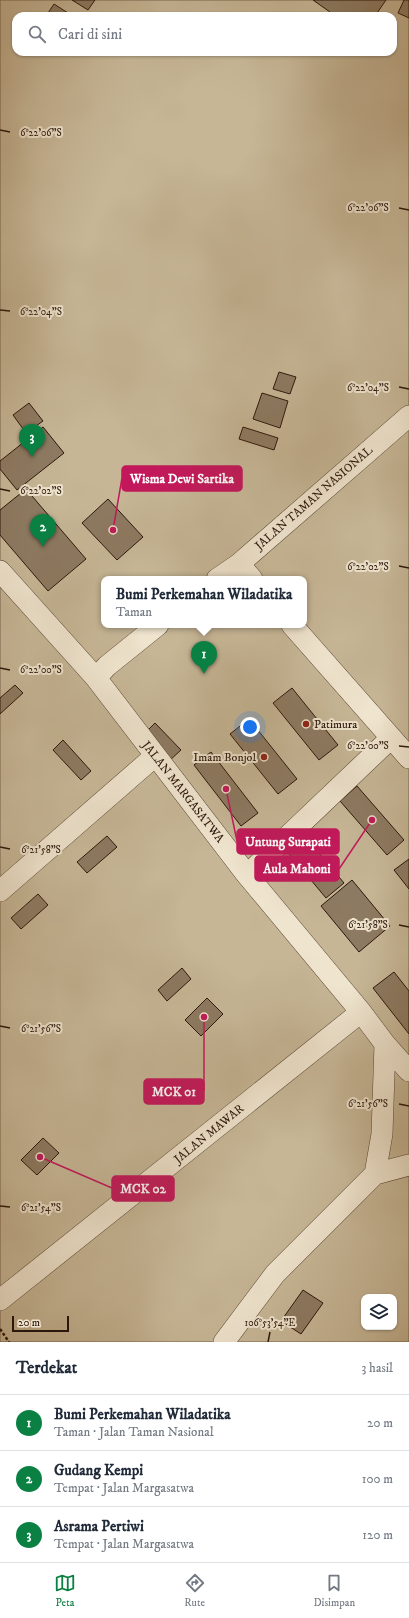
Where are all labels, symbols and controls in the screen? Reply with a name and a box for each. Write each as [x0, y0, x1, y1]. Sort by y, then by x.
search box [12, 12, 397, 56]
icon: search [26, 23, 48, 45]
text: Cari di sini [58, 25, 122, 44]
text: 6°22'06"S [20, 127, 62, 139]
text: 6°22'06"S [347, 202, 389, 214]
text: 6°22'04"S [20, 306, 62, 318]
text: 6°22'04"S [347, 382, 389, 394]
pin: 3 [19, 424, 45, 457]
street label: JALAN TAMAN NASIONAL [251, 443, 376, 554]
callout: Wisma Dewi Sartika [122, 466, 242, 491]
text: Wisma Dewi Sartika [129, 471, 234, 487]
text: 6°22'02"S [20, 485, 62, 497]
pin: 2 [30, 514, 56, 547]
text: 6°22'02"S [347, 561, 389, 573]
popup [101, 576, 307, 628]
text: Bumi Perkemahan Wiladatika [116, 585, 292, 604]
text: Taman [116, 604, 152, 620]
pin: 1 [191, 641, 217, 674]
text: 6°22'00"S [20, 664, 62, 676]
your location [240, 717, 260, 737]
place label: Patimura [314, 717, 358, 732]
marker: Patimura [301, 719, 311, 729]
street label: JALAN MARGASATWA [138, 737, 228, 846]
text: 6°22'00"S [347, 740, 389, 752]
place label: Imam Bonjol [193, 750, 256, 765]
marker: Imam Bonjol [259, 752, 269, 762]
callout: Untung Surapati [237, 829, 339, 854]
text: Untung Surapati [245, 834, 332, 851]
text: 6°21'58"S [21, 844, 61, 856]
callout: Aula Mahoni [255, 856, 339, 881]
text: Aula Mahoni [262, 861, 331, 877]
text: 6°21'58"S [348, 919, 388, 931]
text: 6°21'56"S [21, 1023, 61, 1035]
callout: MCK 01 [144, 1079, 204, 1104]
text: MCK 01 [152, 1084, 196, 1100]
text: 6°21'56"S [348, 1098, 388, 1110]
street label: JALAN MAWAR [170, 1101, 247, 1167]
callout: MCK 02 [112, 1176, 174, 1201]
text: MCK 02 [120, 1181, 166, 1197]
text: 6°21'54"S [21, 1202, 61, 1214]
map controls [361, 1294, 397, 1330]
button: layers [361, 1294, 397, 1330]
scale bar [12, 1314, 69, 1333]
text: 20 m [18, 1316, 40, 1330]
text: 106°53'54"E [245, 1317, 295, 1329]
text: Terdekat [16, 1357, 77, 1379]
text: 3 hasil [361, 1360, 393, 1376]
text: Bumi Perkemahan Wiladatika [54, 1405, 231, 1424]
text: 1 [27, 1415, 31, 1431]
text: 20 m [367, 1415, 393, 1431]
text: Taman · Jalan Taman Nasional [54, 1424, 214, 1440]
text: Gudang Kempi [54, 1461, 143, 1480]
text: 2 [26, 1471, 32, 1487]
text: 100 m [362, 1471, 393, 1487]
text: Tempat · Jalan Margasatwa [54, 1480, 194, 1496]
text: Asrama Pertiwi [54, 1517, 144, 1536]
text: 3 [27, 1527, 31, 1543]
text: 120 m [362, 1527, 393, 1543]
text: Tempat · Jalan Margasatwa [54, 1536, 194, 1552]
tab: Peta [54, 1572, 76, 1610]
tab: Rute [184, 1572, 206, 1610]
tab: Disimpan [313, 1572, 355, 1610]

